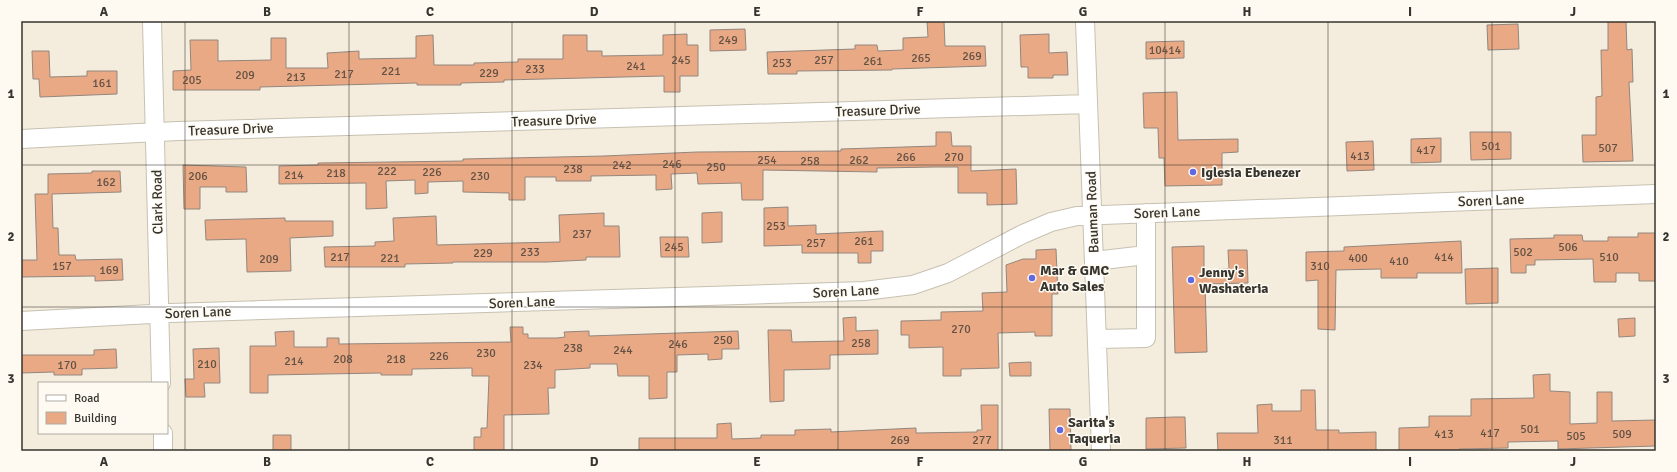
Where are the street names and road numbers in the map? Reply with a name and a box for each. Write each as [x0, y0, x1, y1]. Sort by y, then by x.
street label: Treasure Drive [835, 101, 921, 120]
street label: Treasure Drive [511, 111, 597, 130]
street label: Treasure Drive [188, 120, 274, 139]
street label: Clark Road [148, 169, 167, 235]
street label: Bauman Road [1083, 171, 1102, 253]
street label: Soren Lane [1457, 191, 1525, 210]
street label: Soren Lane [1133, 203, 1201, 222]
street label: Soren Lane [812, 281, 880, 302]
street label: Soren Lane [488, 293, 556, 312]
street label: Soren Lane [164, 303, 232, 322]

